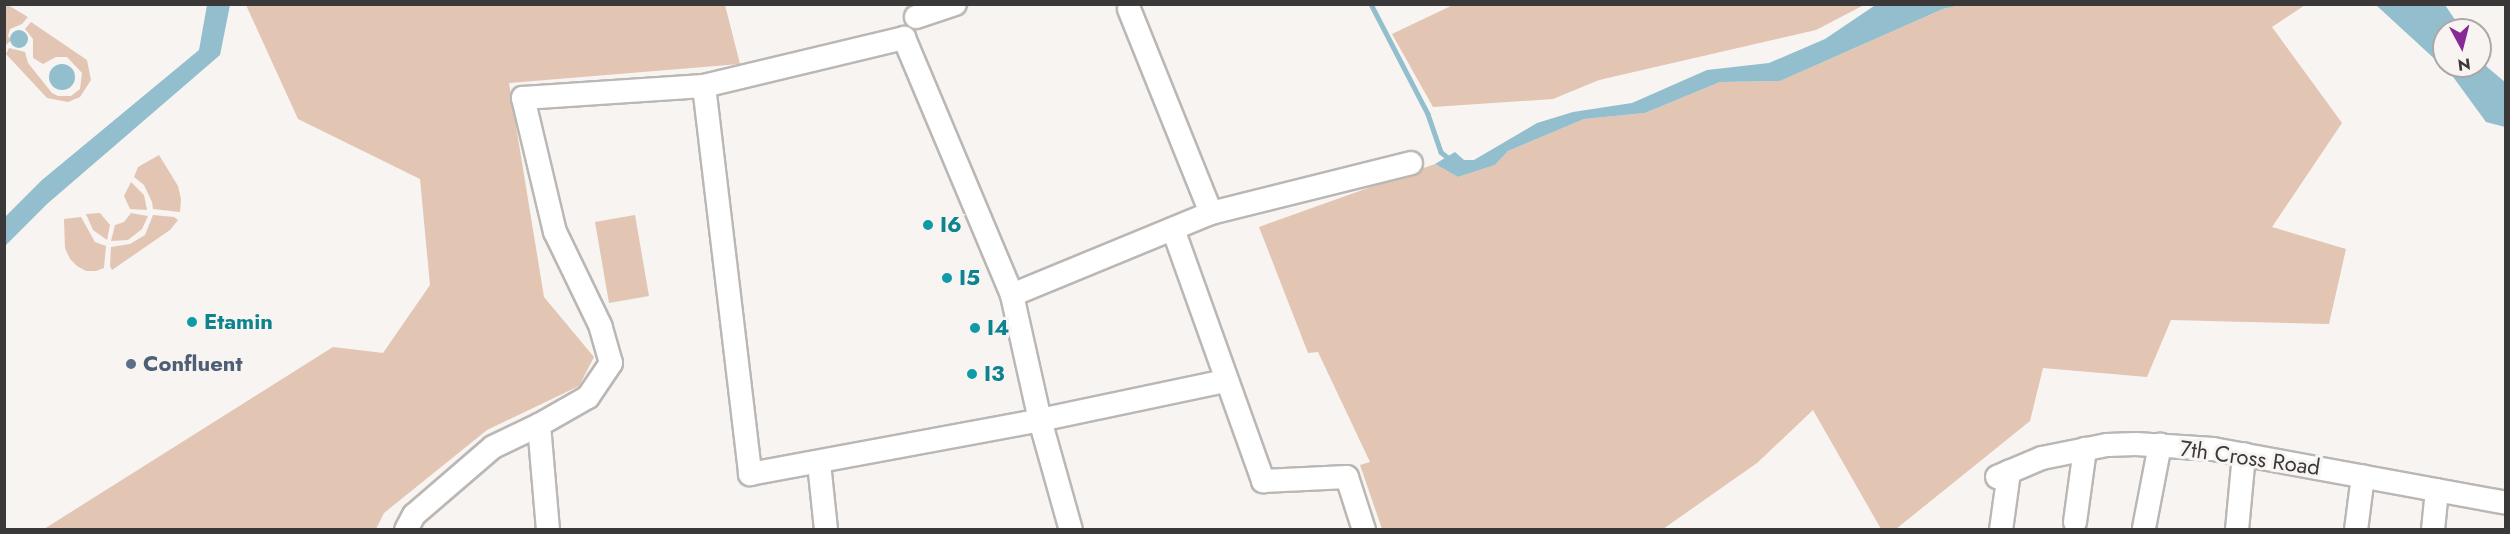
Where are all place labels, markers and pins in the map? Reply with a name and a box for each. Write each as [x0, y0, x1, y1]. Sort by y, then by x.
place label: I6 [940, 212, 962, 238]
marker: I6 [921, 218, 935, 232]
place label: I5 [959, 265, 980, 291]
marker: I5 [940, 271, 954, 285]
place label: Etamin [204, 309, 273, 335]
marker: Etamin [185, 315, 199, 329]
place label: I4 [987, 315, 1009, 341]
marker: I4 [968, 321, 982, 335]
place label: Confluent [143, 351, 242, 377]
marker: Confluent [124, 357, 138, 371]
place label: I3 [984, 361, 1005, 387]
marker: I3 [965, 367, 979, 381]

